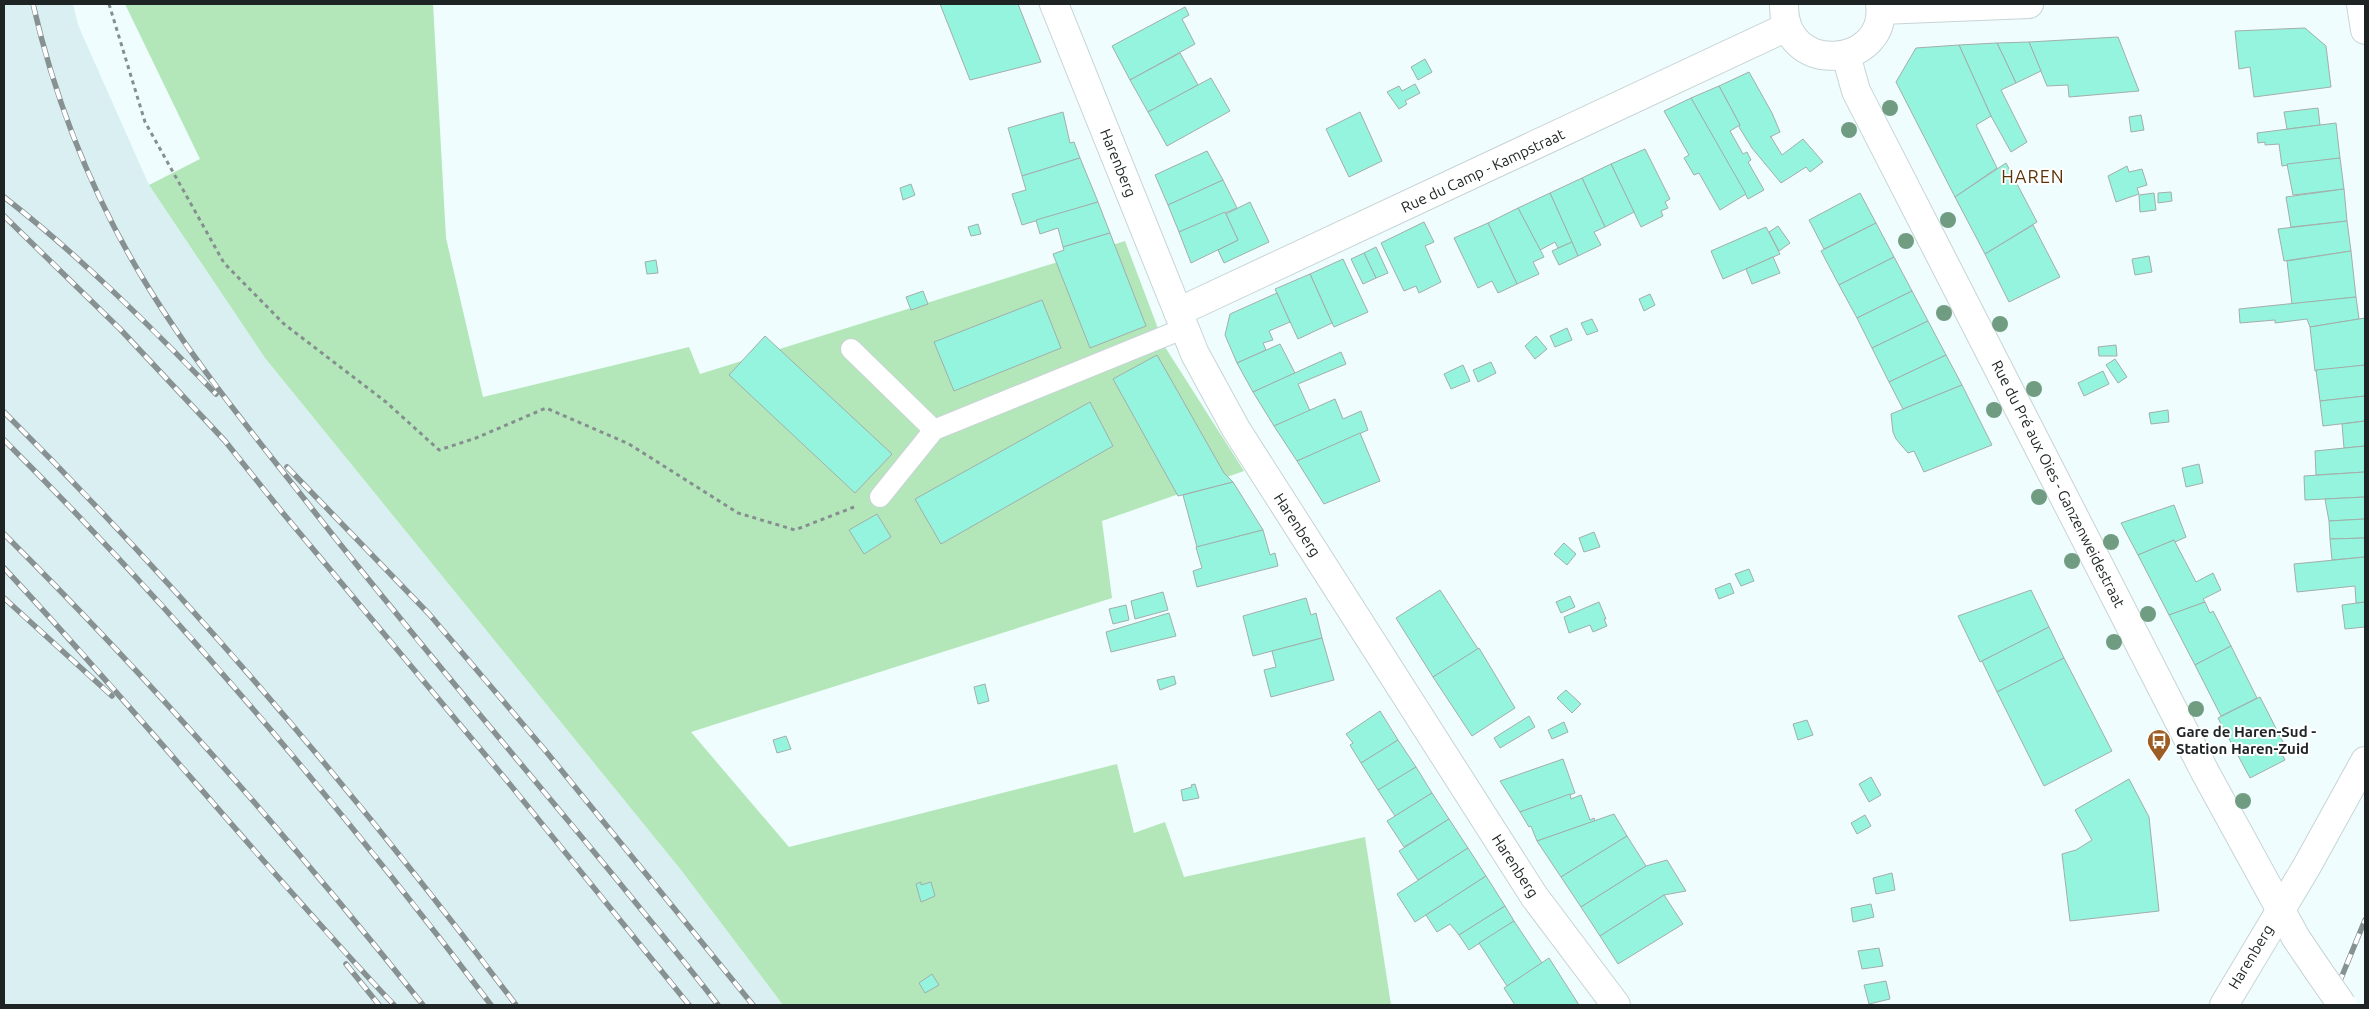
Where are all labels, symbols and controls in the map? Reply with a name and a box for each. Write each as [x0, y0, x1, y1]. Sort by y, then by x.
street label: Rue du Camp - Kampstraat [1398, 125, 1567, 216]
street label: Harenberg [1097, 126, 1140, 199]
district label: HAREN [2001, 166, 2065, 186]
street label: Rue du Pré aux Oies - Ganzenweidestraat [1988, 357, 2129, 610]
street label: Harenberg [1271, 490, 1324, 560]
place label: Gare de Haren-Sud - Station Haren-Zuid [2176, 723, 2316, 757]
bus stop icon: Gare de Haren-Sud - Station Haren-Zuid [2146, 728, 2172, 762]
street label: Harenberg [1489, 831, 1542, 901]
street label: Harenberg [2225, 921, 2276, 992]

